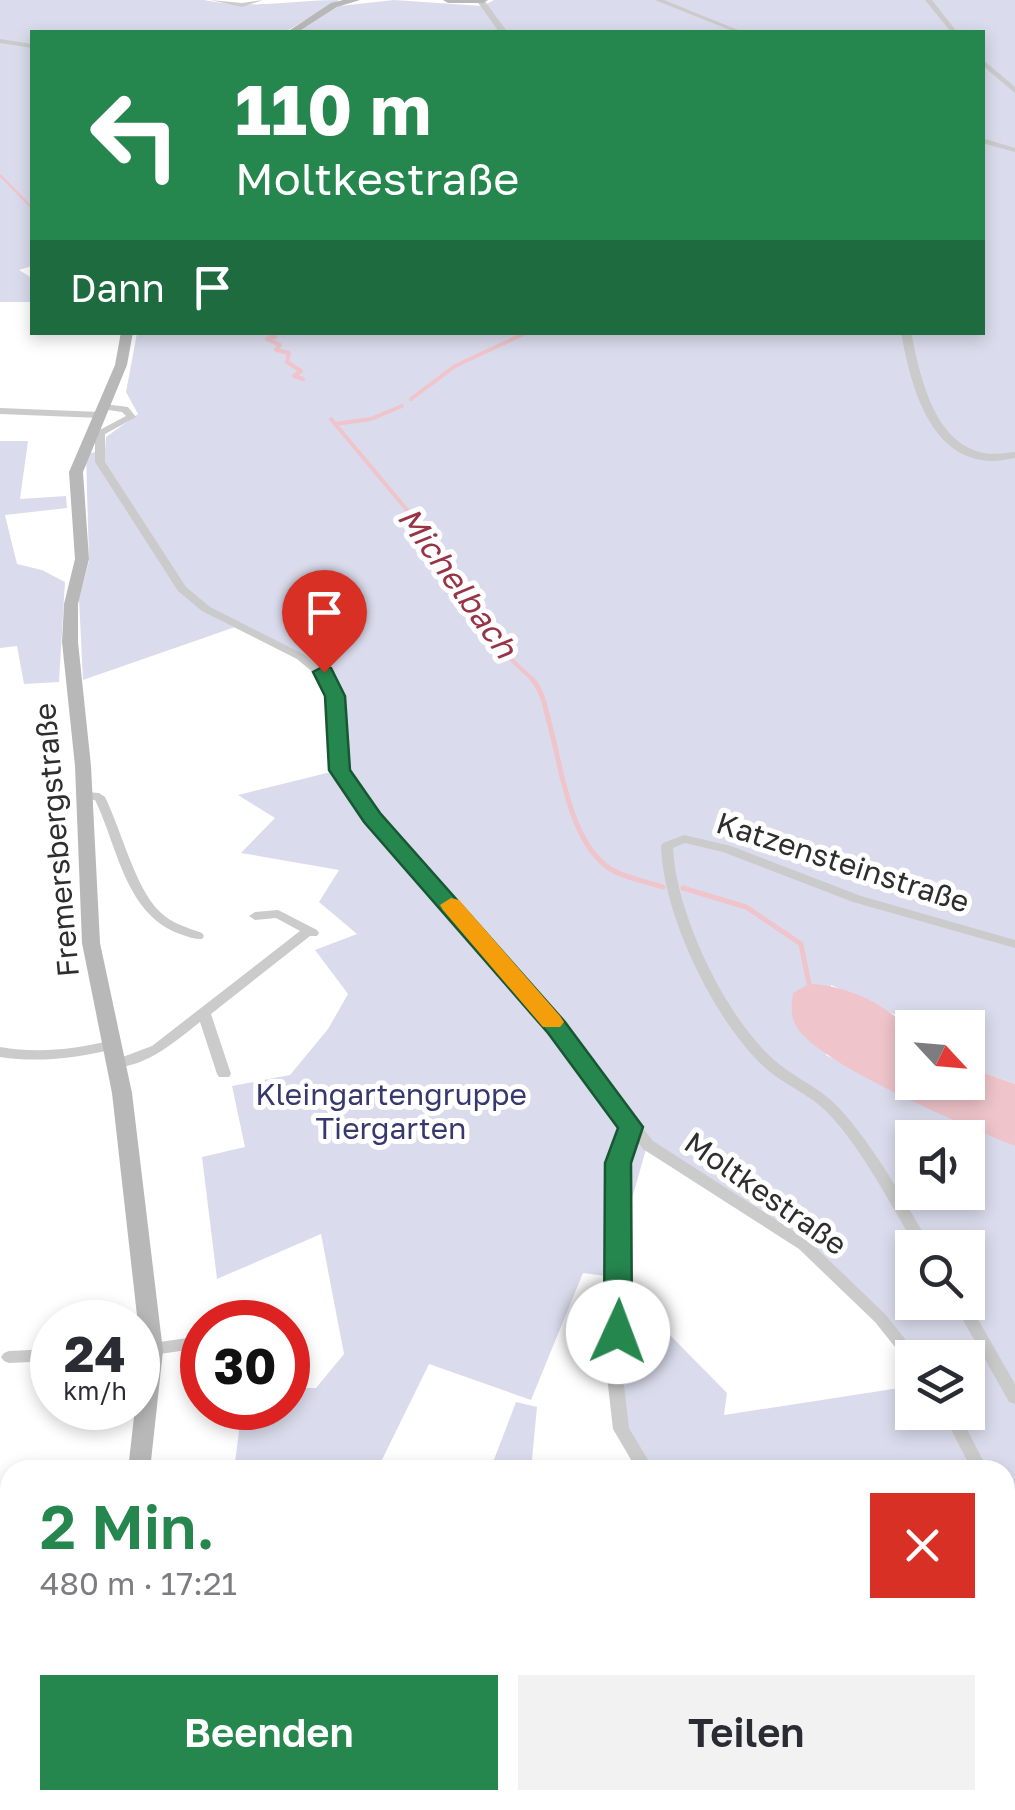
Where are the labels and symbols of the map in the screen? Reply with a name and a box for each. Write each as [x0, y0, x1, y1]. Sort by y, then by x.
water label: Michelbach [391, 499, 526, 666]
pin [282, 570, 367, 673]
street label: Fremersbergstraße [26, 701, 86, 979]
street label: Katzensteinstraße [712, 804, 974, 920]
north arrow [895, 1010, 985, 1100]
park label: Kleingartengruppe Tiergarten [255, 1076, 527, 1146]
street label: Moltkestraße [678, 1124, 854, 1262]
position arrow [566, 1280, 670, 1384]
speed limit sign: 30 [180, 1300, 310, 1430]

